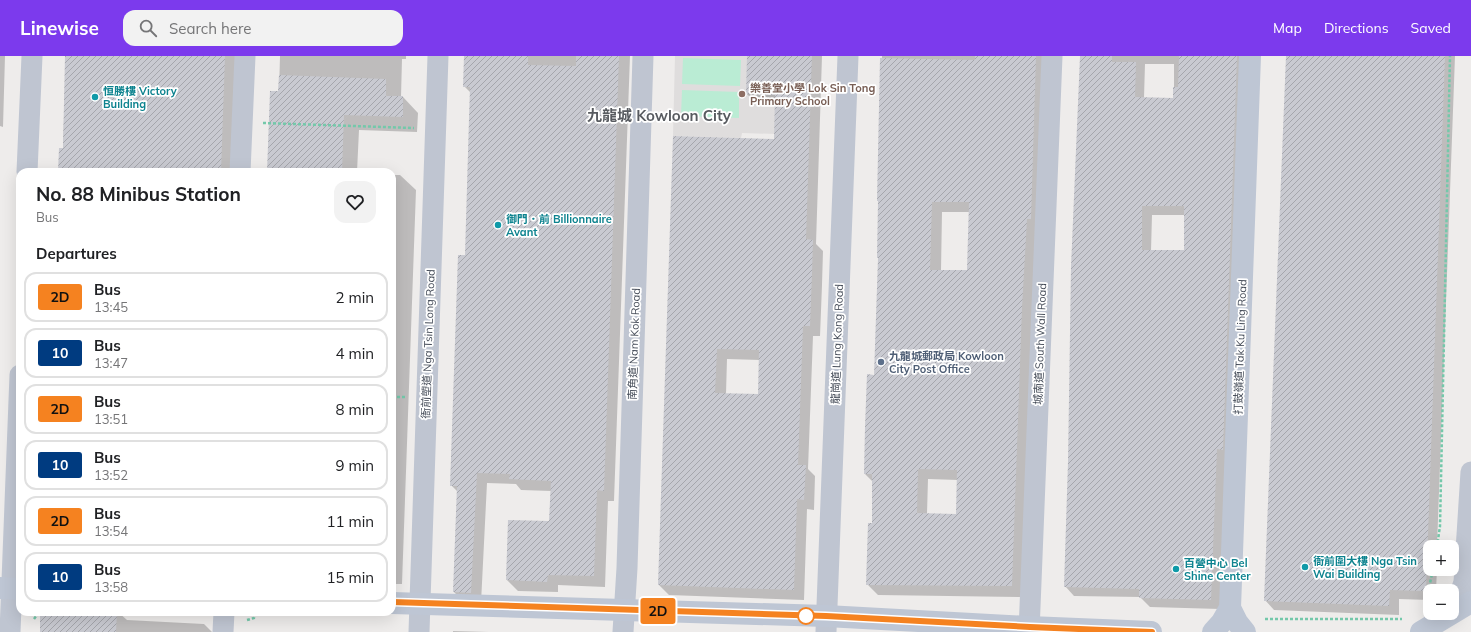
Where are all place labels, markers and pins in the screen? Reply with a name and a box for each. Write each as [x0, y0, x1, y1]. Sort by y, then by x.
place label: 樂善堂小學 Lok Sin Tong Primary School [750, 81, 875, 108]
place label: 恒勝樓 Victory Building [103, 84, 177, 111]
marker: 樂善堂小學 Lok Sin Tong Primary School [737, 89, 747, 99]
marker: 恒勝樓 Victory Building [90, 92, 100, 102]
place label: 御門．前 Billionnaire Avant [506, 212, 612, 239]
marker: 御門．前 Billionnaire Avant [493, 220, 503, 230]
place label: 九龍城郵政局 Kowloon City Post Office [889, 349, 1004, 376]
marker: 九龍城郵政局 Kowloon City Post Office [876, 357, 886, 367]
place label: 衙前圍大樓 Nga Tsin Wai Building [1313, 554, 1417, 581]
place label: 百營中心 Bel Shine Center [1184, 556, 1251, 583]
marker: 衙前圍大樓 Nga Tsin Wai Building [1300, 562, 1310, 572]
marker: 百營中心 Bel Shine Center [1171, 564, 1181, 574]
unlabelled marker [797, 607, 815, 625]

